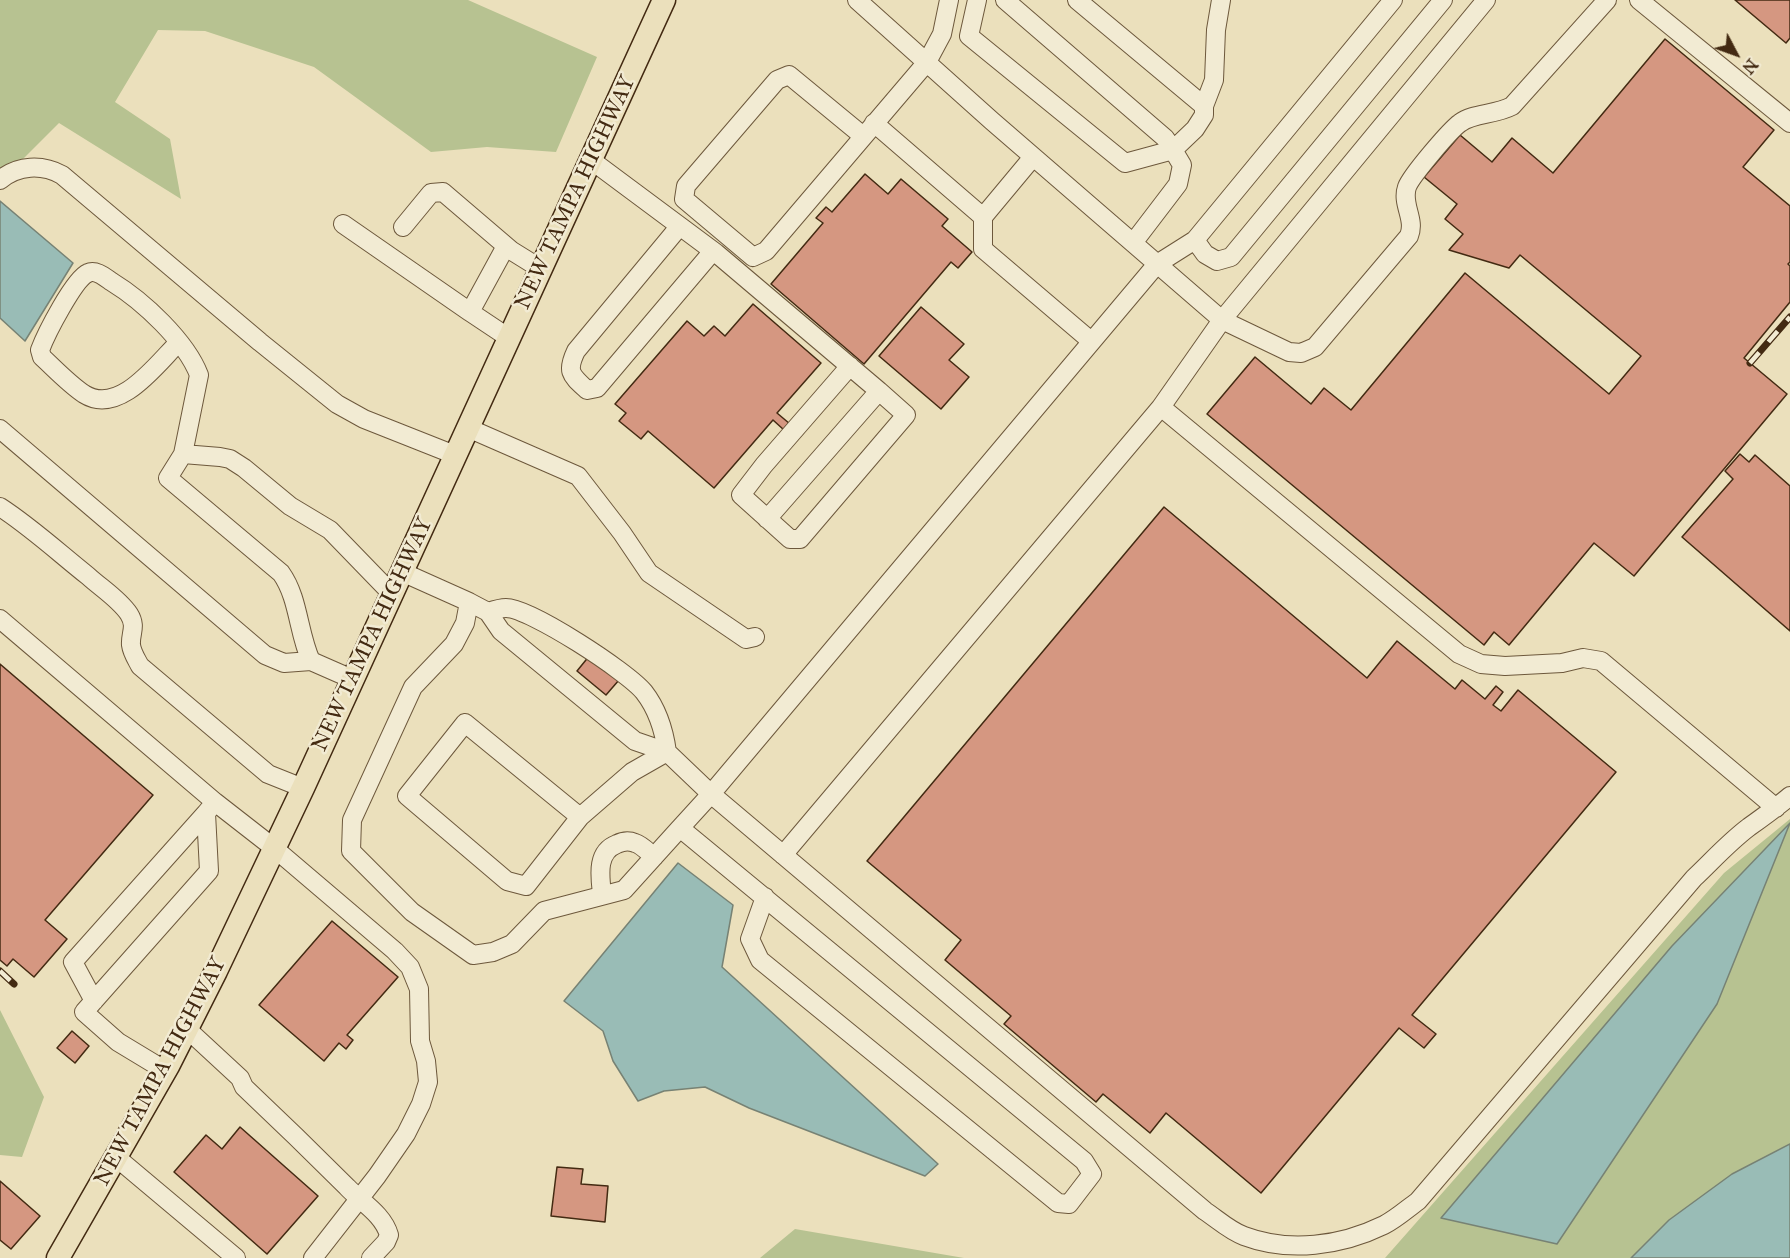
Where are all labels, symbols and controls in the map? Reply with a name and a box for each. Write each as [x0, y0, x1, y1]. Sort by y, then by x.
north arrow [1706, 24, 1766, 84]
text: N [1738, 55, 1762, 77]
street label: NEW TAMPA HIGHWAY [510, 72, 642, 314]
street label: NEW TAMPA HIGHWAY [307, 514, 439, 756]
street label: NEW TAMPA HIGHWAY [89, 953, 233, 1191]

